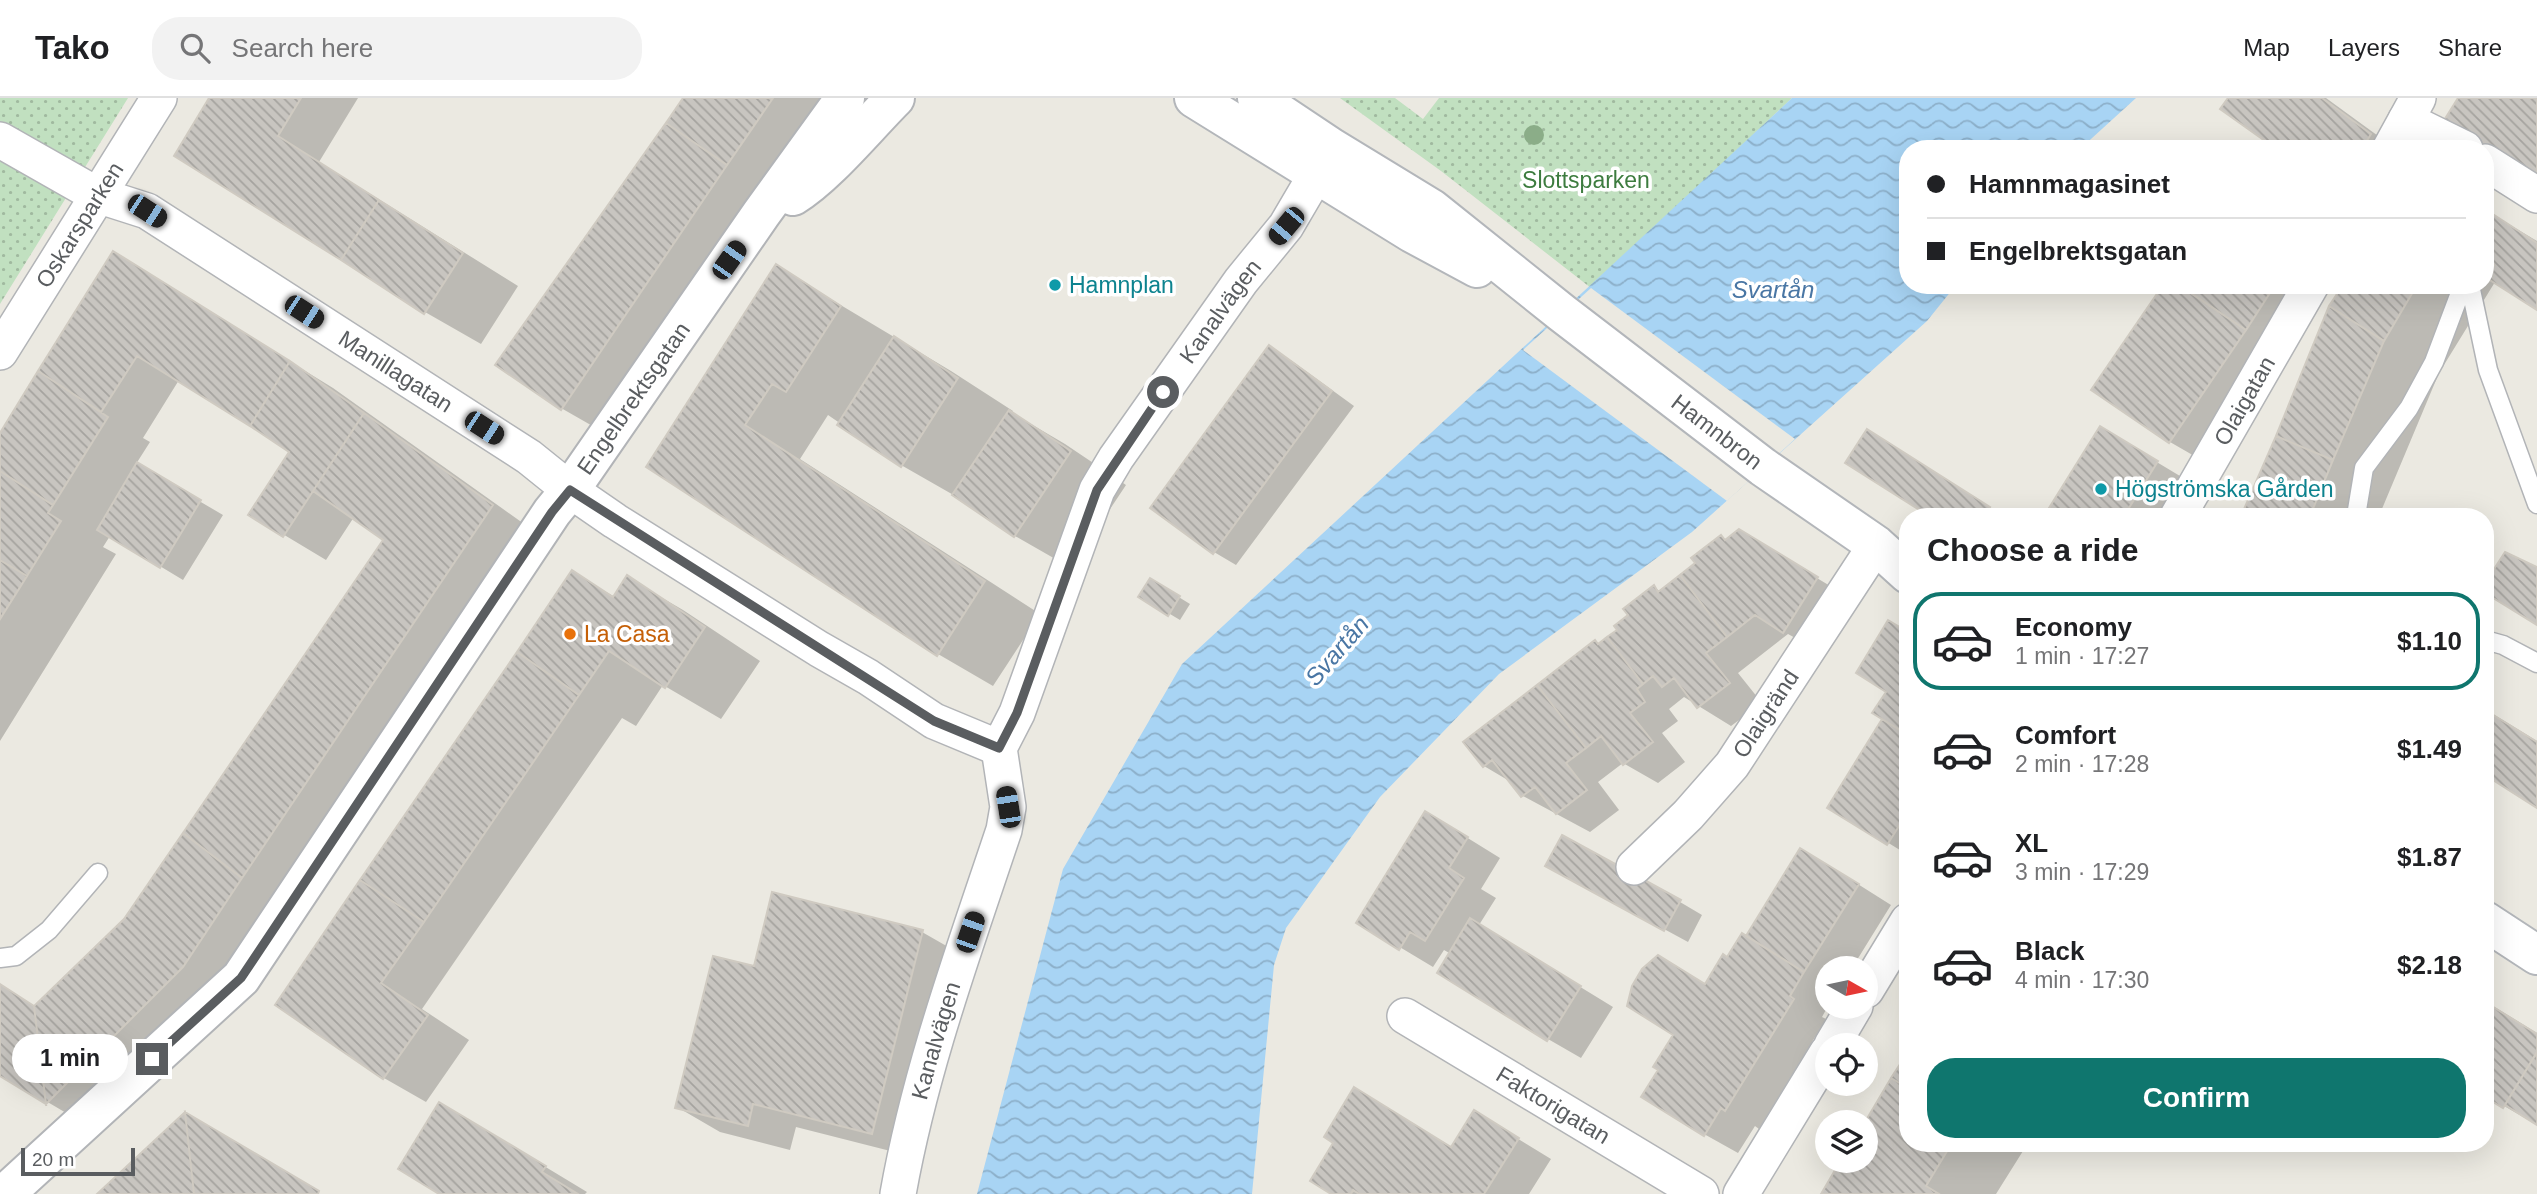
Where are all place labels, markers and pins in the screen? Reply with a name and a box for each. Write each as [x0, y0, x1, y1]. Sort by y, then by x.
place label: Hamnplan [1069, 272, 1174, 298]
marker: Hamnplan [1047, 277, 1063, 293]
place label: Högströmska Gården [2115, 476, 2334, 502]
marker: Högströmska Gården [2093, 481, 2109, 497]
place label: La Casa [584, 621, 670, 647]
marker: La Casa [562, 626, 578, 642]

